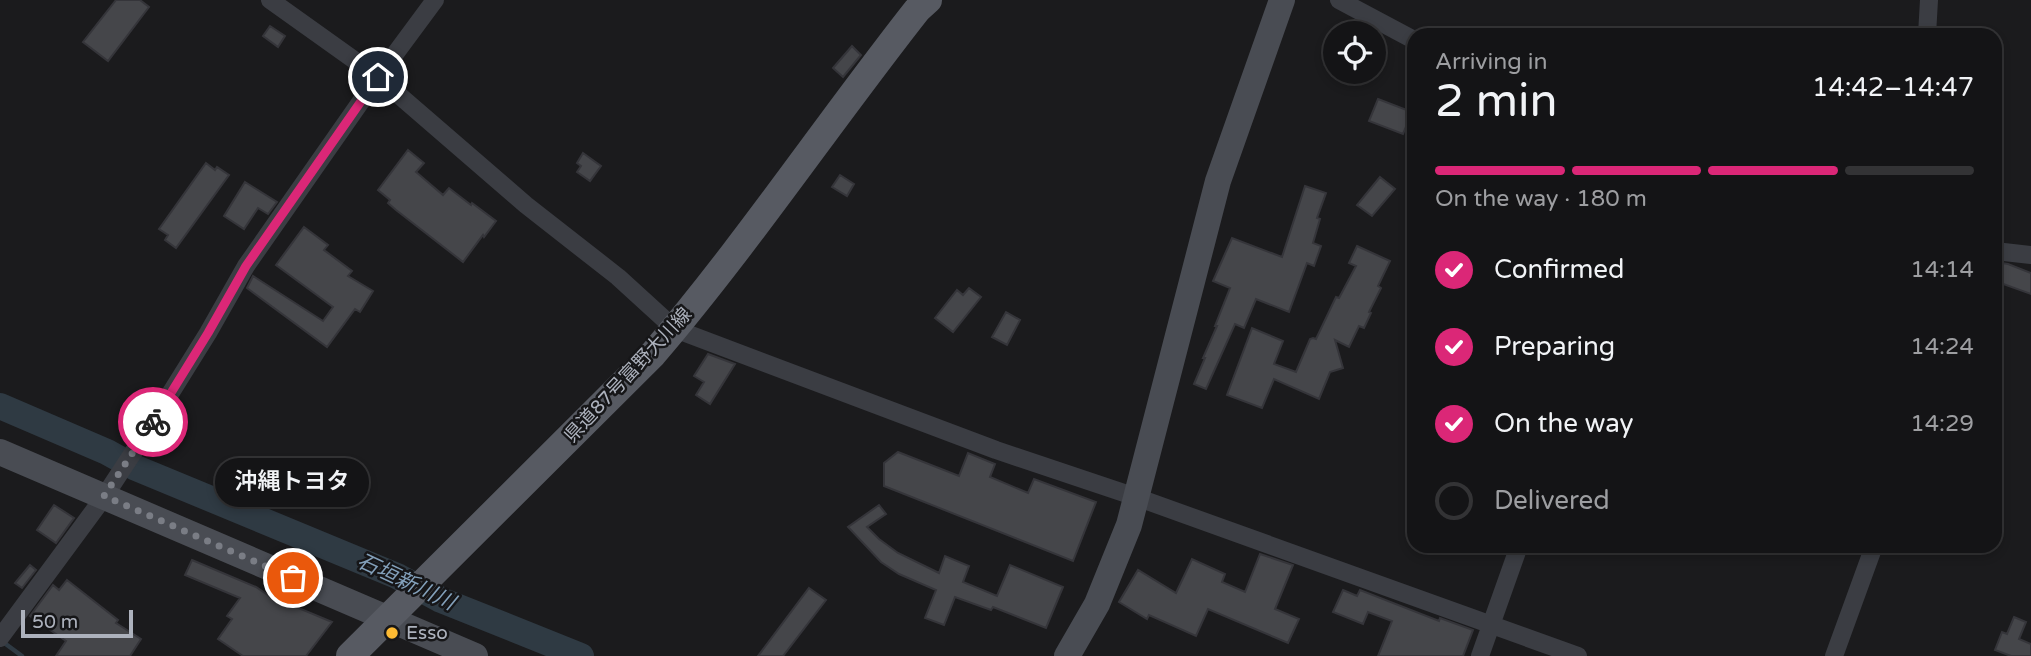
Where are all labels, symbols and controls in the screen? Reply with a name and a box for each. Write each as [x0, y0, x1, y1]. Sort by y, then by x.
map controls [1323, 21, 1386, 84]
button: locate [1323, 21, 1386, 84]
pin [348, 47, 408, 107]
text: Arriving in [1435, 48, 1548, 76]
icon: home [359, 58, 397, 96]
text: 14:42–14:47 [1812, 72, 1974, 103]
text: 2 min [1435, 74, 1558, 129]
text: On the way · 180 m [1435, 185, 1647, 213]
icon: check [1435, 251, 1473, 289]
text: Confirmed [1494, 254, 1624, 285]
text: 14:14 [1910, 256, 1974, 284]
street label: 県道87号富野大川線 [560, 303, 696, 447]
icon: check [1435, 328, 1473, 366]
text: Preparing [1494, 331, 1615, 362]
text: 14:24 [1910, 333, 1974, 361]
courier [118, 387, 188, 457]
icon: bike [134, 403, 172, 441]
icon: check [1435, 405, 1473, 443]
text: On the way [1494, 408, 1634, 439]
text: 14:29 [1910, 410, 1974, 438]
callout: 沖縄トヨタ [216, 459, 370, 508]
text: 沖縄トヨタ [235, 468, 350, 496]
text: Delivered [1494, 485, 1610, 516]
pin [263, 548, 323, 608]
water label: 石垣新川川 [353, 548, 461, 616]
icon: bag [274, 559, 312, 597]
scale bar [21, 607, 133, 639]
text: 50 m [32, 611, 78, 633]
place label: Esso [406, 622, 448, 644]
marker: Esso [384, 625, 400, 641]

